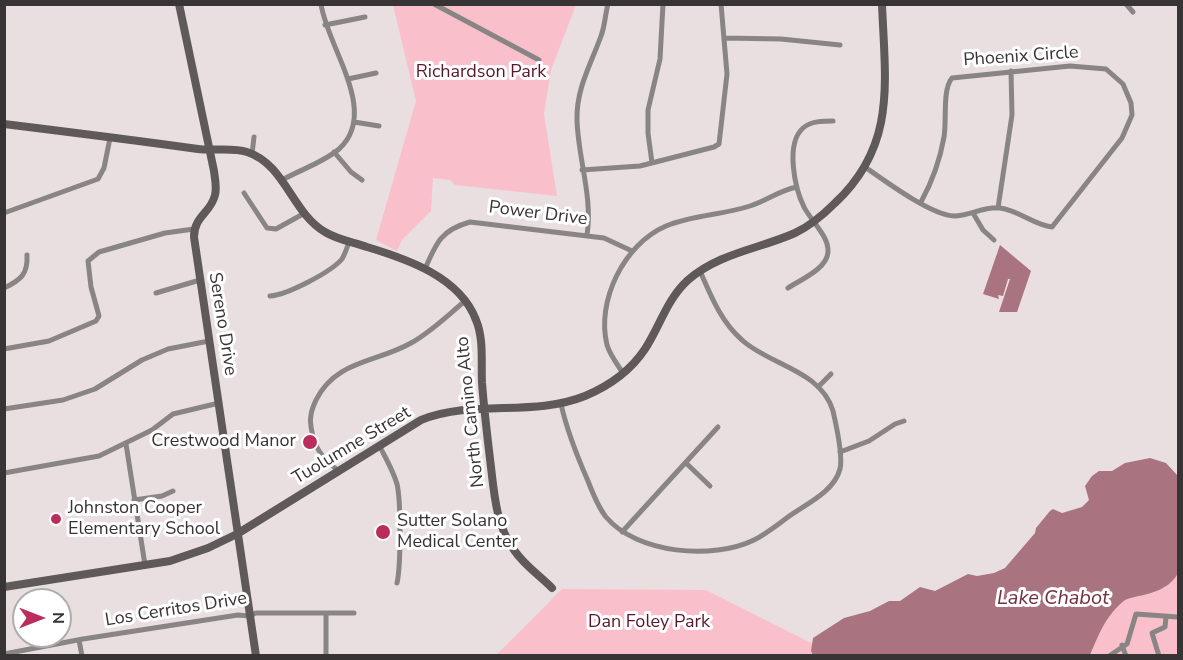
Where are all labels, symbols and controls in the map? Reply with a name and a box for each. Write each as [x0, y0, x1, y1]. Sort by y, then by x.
street label: Phoenix Circle [963, 42, 1079, 72]
park label: Richardson Park [416, 62, 546, 84]
street label: Power Drive [487, 197, 589, 231]
street label: Sereno Drive [203, 271, 241, 377]
street label: North Camino Alto [452, 335, 490, 489]
street label: Tuolumne Street [289, 402, 415, 490]
place label: Crestwood Manor [151, 431, 296, 453]
marker: Crestwood Manor [301, 433, 319, 451]
place label: Johnston Cooper Elementary School [68, 498, 220, 540]
place label: Sutter Solano Medical Center [397, 511, 518, 554]
marker: Johnston Cooper Elementary School [49, 512, 63, 526]
marker: Sutter Solano Medical Center [374, 523, 392, 541]
water label: Lake Chabot [997, 587, 1109, 611]
north arrow [12, 588, 72, 648]
street label: Los Cerritos Drive [104, 588, 248, 632]
text: N [47, 612, 69, 624]
park label: Dan Foley Park [588, 612, 710, 634]

